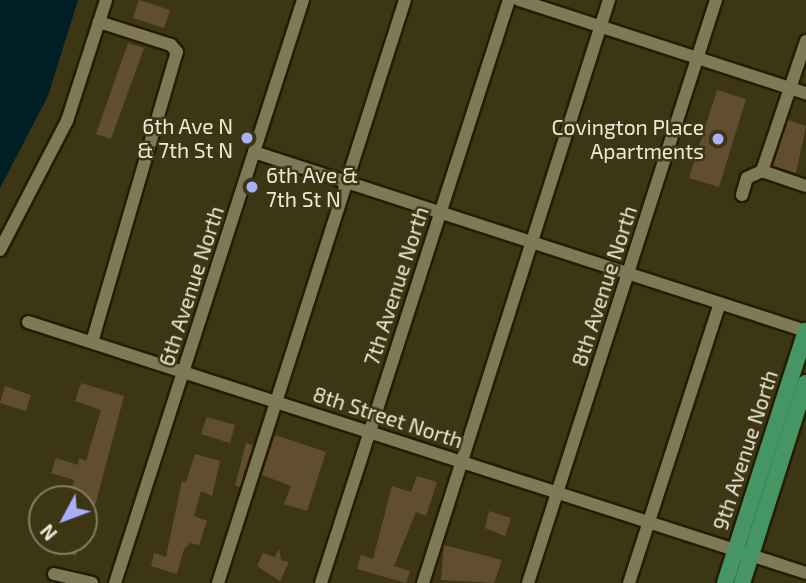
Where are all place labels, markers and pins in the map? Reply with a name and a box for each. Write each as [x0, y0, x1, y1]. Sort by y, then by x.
place label: 6th Ave N & 7th St N [137, 113, 233, 163]
place label: Covington Place Apartments [552, 114, 704, 164]
marker: 6th Ave N & 7th St N [239, 130, 255, 146]
marker: Covington Place Apartments [710, 131, 726, 147]
place label: 6th Ave & 7th St N [266, 162, 359, 212]
marker: 6th Ave & 7th St N [244, 179, 260, 195]

